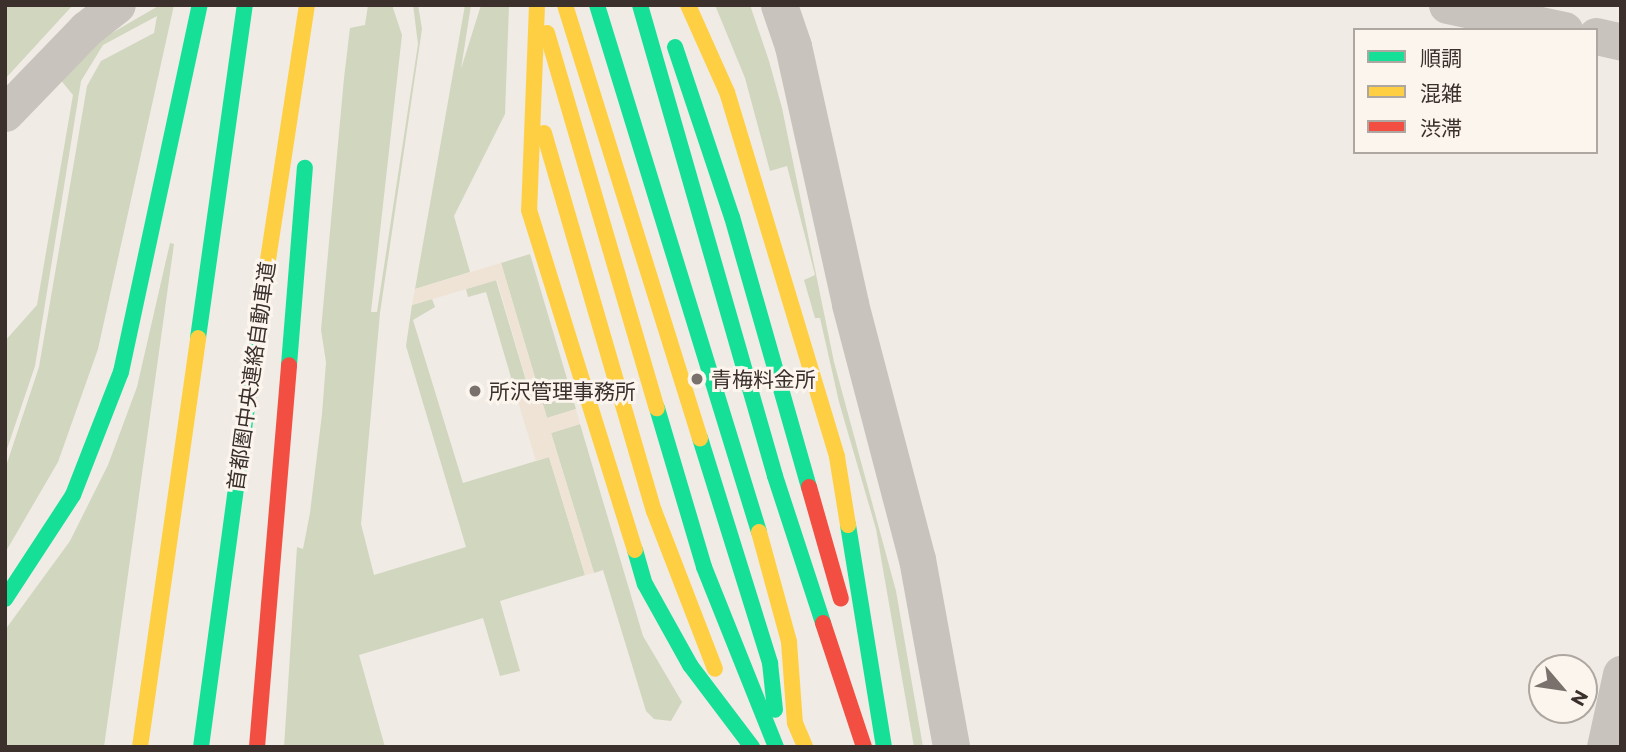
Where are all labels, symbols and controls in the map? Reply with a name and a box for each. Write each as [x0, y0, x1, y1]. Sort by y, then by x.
legend [1353, 28, 1598, 154]
text: 順調 [1420, 45, 1462, 70]
text: 混雑 [1420, 80, 1462, 105]
text: 渋滞 [1420, 115, 1462, 140]
street label: 首都圏中央連絡自動車道 [222, 260, 280, 492]
place label: 青梅料金所 [711, 366, 816, 392]
marker: 青梅料金所 [689, 371, 705, 387]
place label: 所沢管理事務所 [489, 378, 636, 404]
marker: 所沢管理事務所 [467, 383, 483, 399]
north arrow [1528, 654, 1598, 724]
text: N [1567, 687, 1594, 710]

